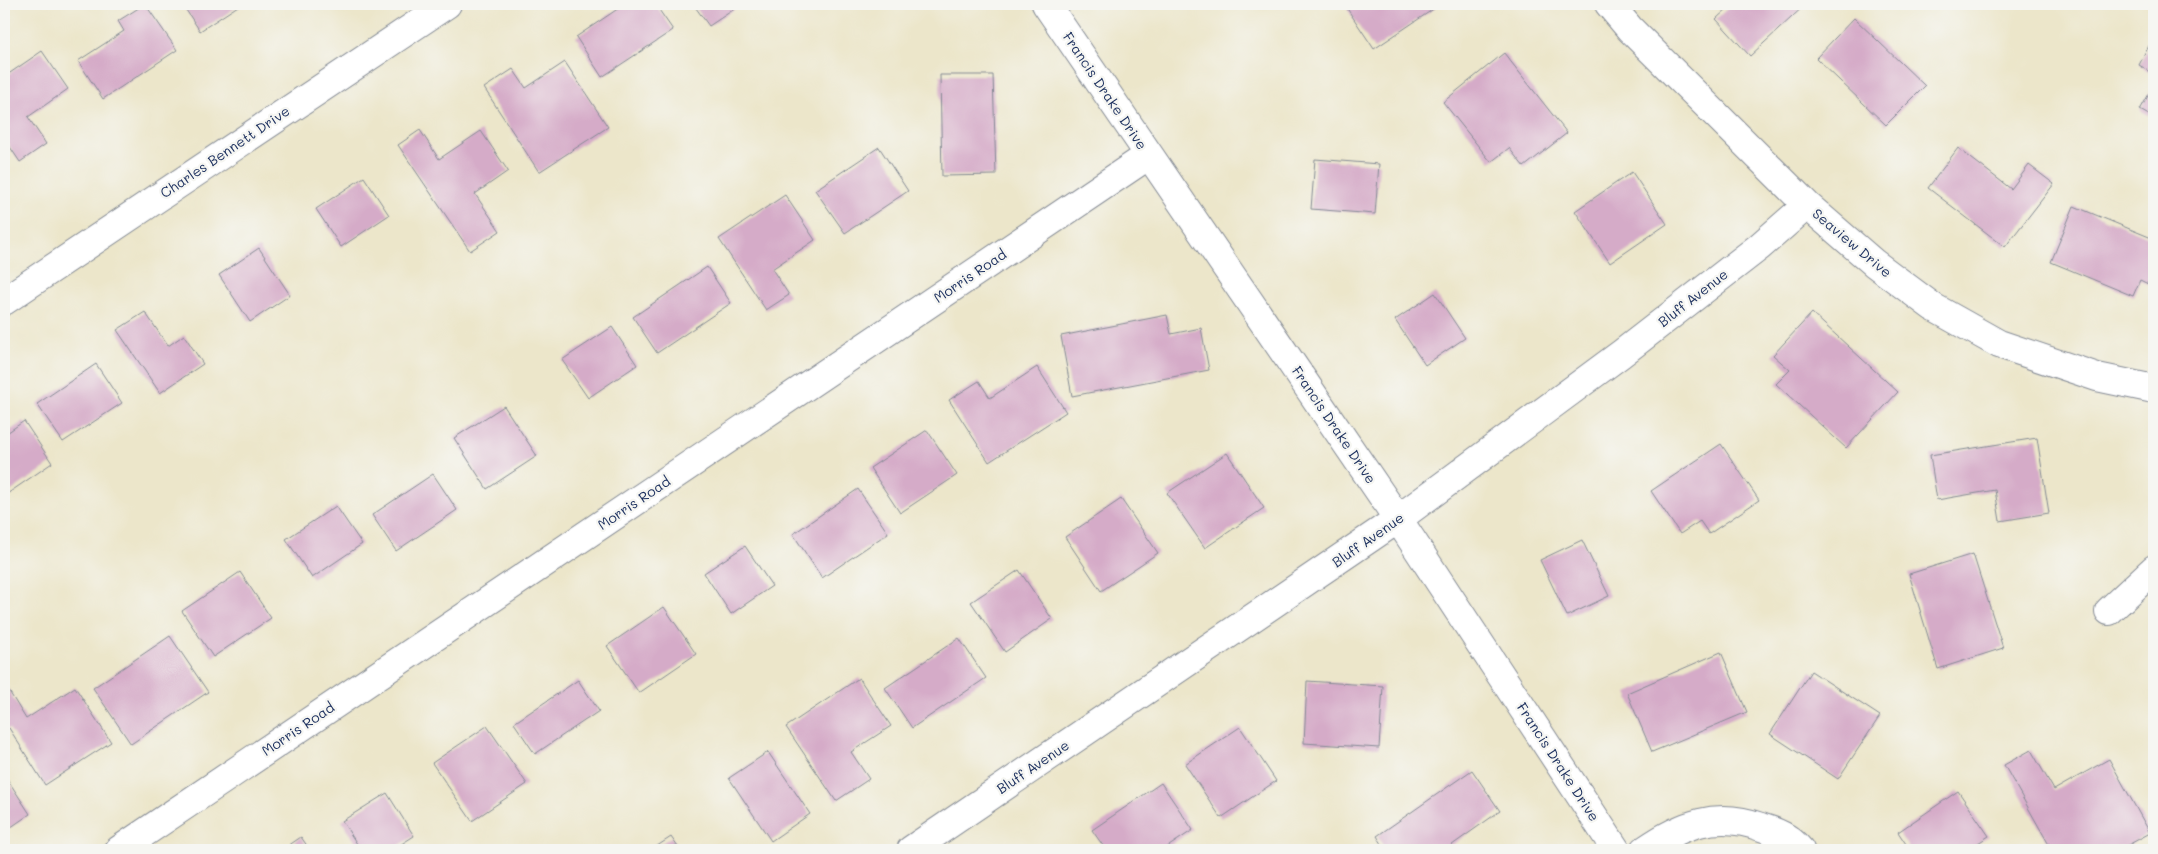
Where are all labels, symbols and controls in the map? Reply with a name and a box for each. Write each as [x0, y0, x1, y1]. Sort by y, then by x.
street label: Francis Drake Drive [1059, 28, 1152, 153]
street label: Charles Bennett Drive [156, 101, 293, 202]
street label: Seaview Drive [1809, 204, 1896, 281]
street label: Morris Road [930, 244, 1010, 307]
street label: Bluff Avenue [1654, 264, 1732, 331]
street label: Francis Drake Drive [1288, 362, 1381, 487]
street label: Morris Road [594, 471, 674, 534]
street label: Bluff Avenue [1328, 508, 1407, 571]
street label: Morris Road [258, 697, 338, 760]
street label: Francis Drake Drive [1513, 699, 1604, 825]
street label: Bluff Avenue [993, 735, 1073, 798]

